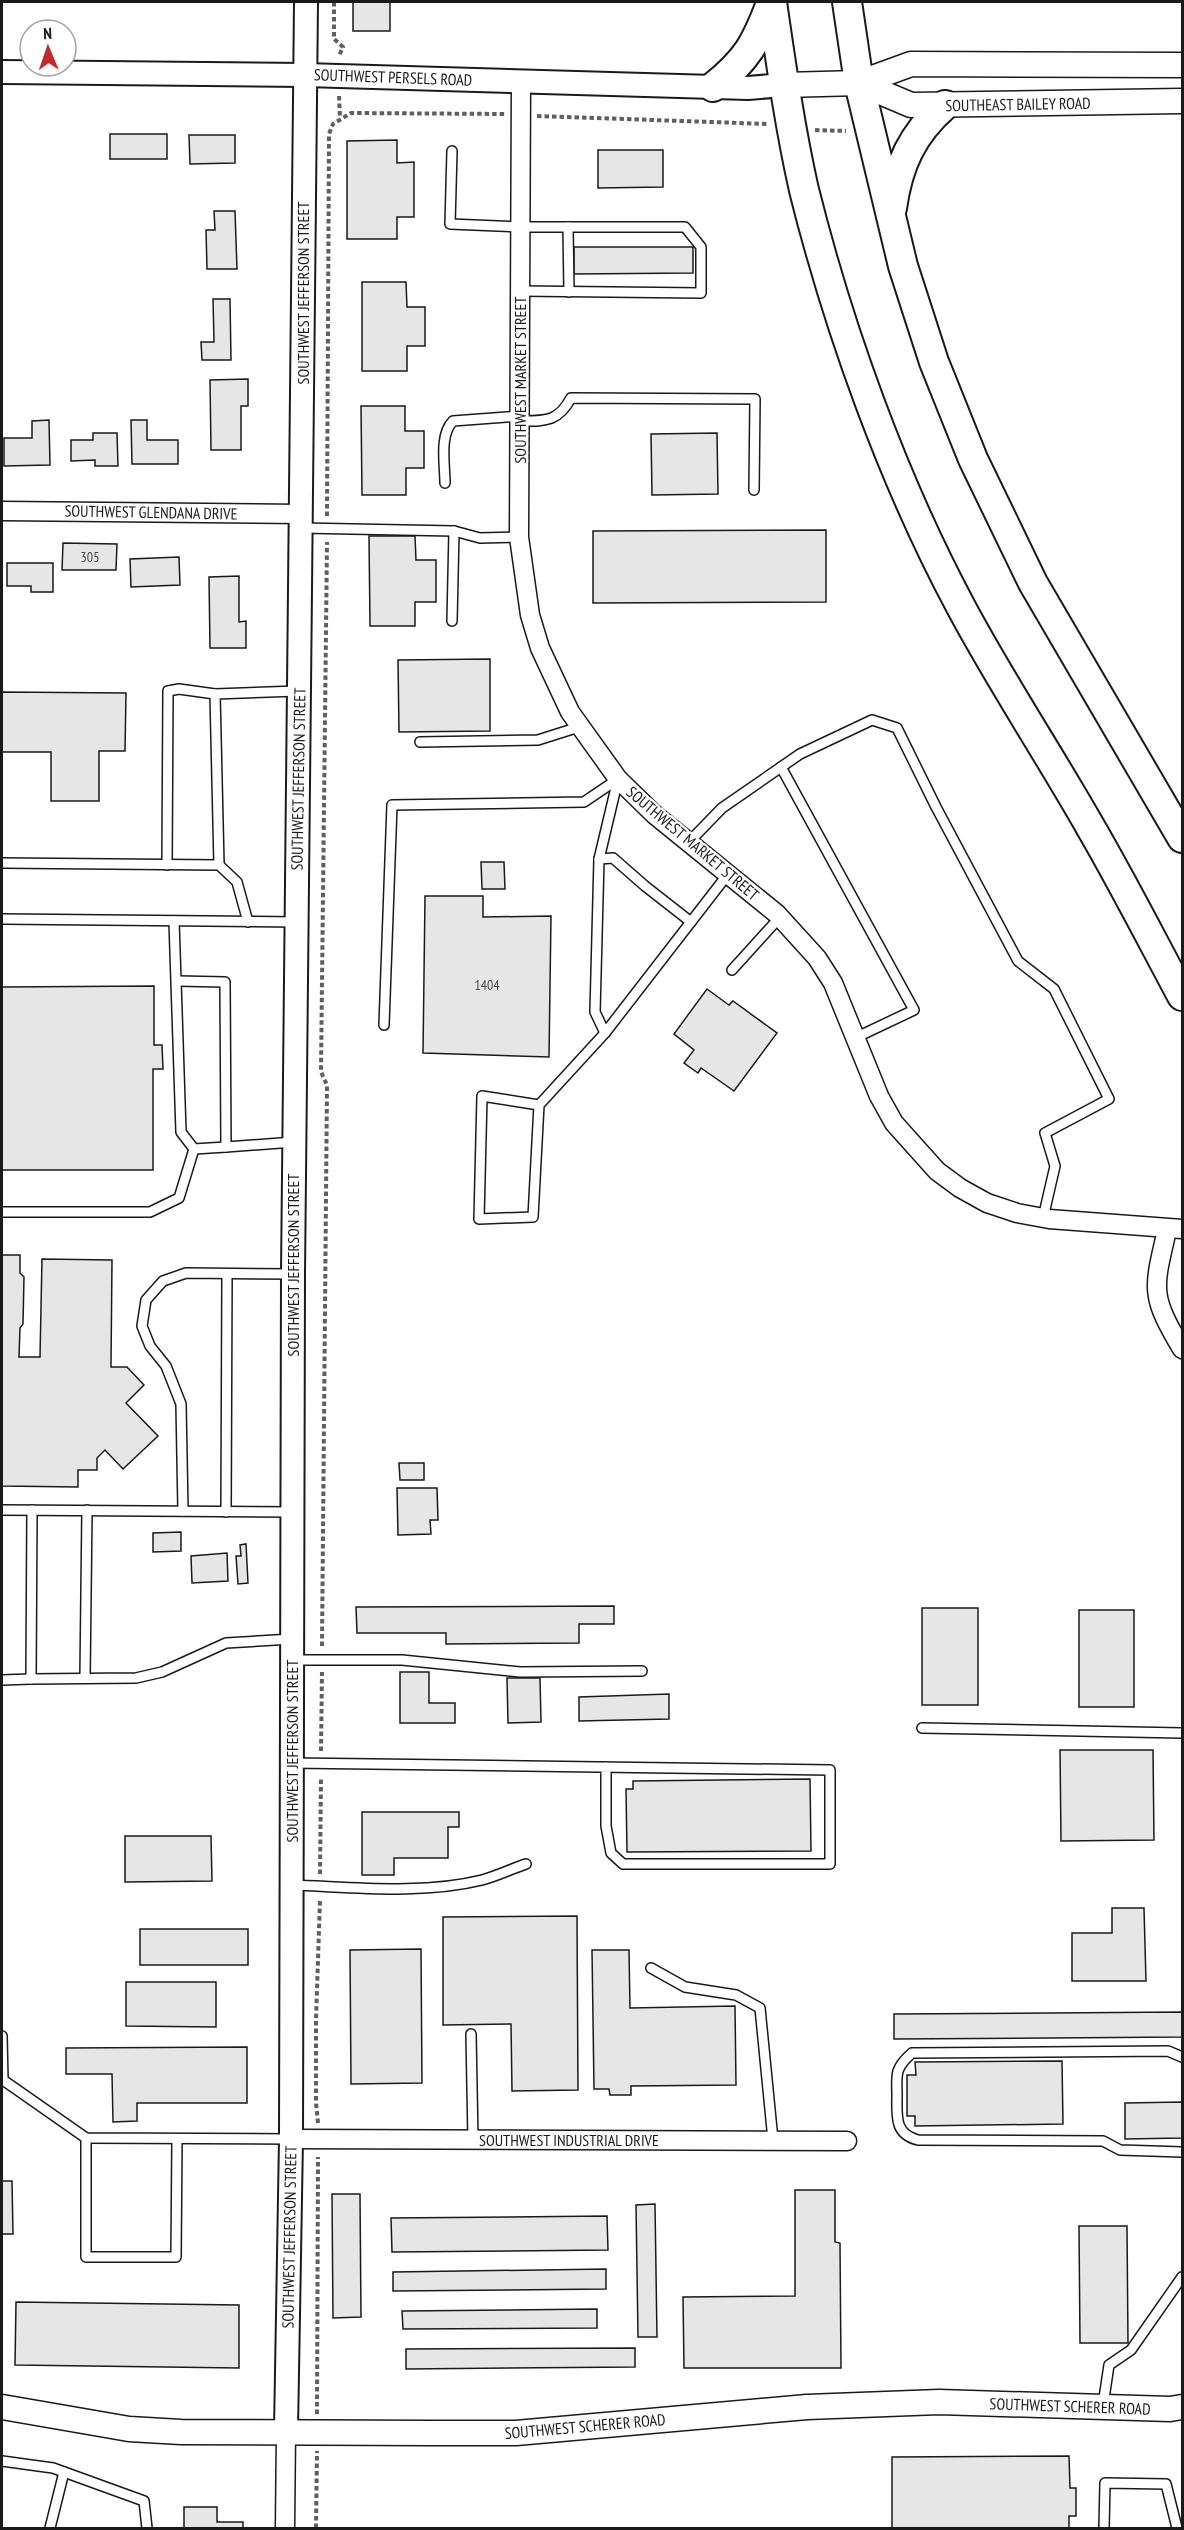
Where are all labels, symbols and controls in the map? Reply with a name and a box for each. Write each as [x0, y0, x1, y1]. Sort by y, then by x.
north arrow [18, 18, 78, 78]
text: N [43, 23, 52, 43]
street label: SOUTHWEST PERSELS ROAD [314, 64, 472, 90]
street label: SOUTHEAST BAILEY ROAD [945, 93, 1091, 115]
street label: SOUTHWEST JEFFERSON STREET [293, 202, 313, 384]
street label: SOUTHWEST MARKET STREET [510, 297, 530, 463]
street label: SOUTHWEST GLENDANA DRIVE [64, 500, 238, 524]
house number: 305 [81, 548, 99, 566]
street label: SOUTHWEST JEFFERSON STREET [286, 687, 310, 871]
street label: SOUTHWEST MARKET STREET [623, 782, 763, 904]
house number: 1404 [474, 976, 500, 994]
street label: SOUTHWEST JEFFERSON STREET [283, 1174, 303, 1356]
street label: SOUTHWEST JEFFERSON STREET [282, 1660, 302, 1842]
street label: SOUTHWEST INDUSTRIAL DRIVE [479, 2130, 659, 2150]
street label: SOUTHWEST JEFFERSON STREET [277, 2145, 301, 2329]
street label: SOUTHWEST SCHERER ROAD [989, 2393, 1151, 2419]
street label: SOUTHWEST SCHERER ROAD [504, 2409, 666, 2443]

